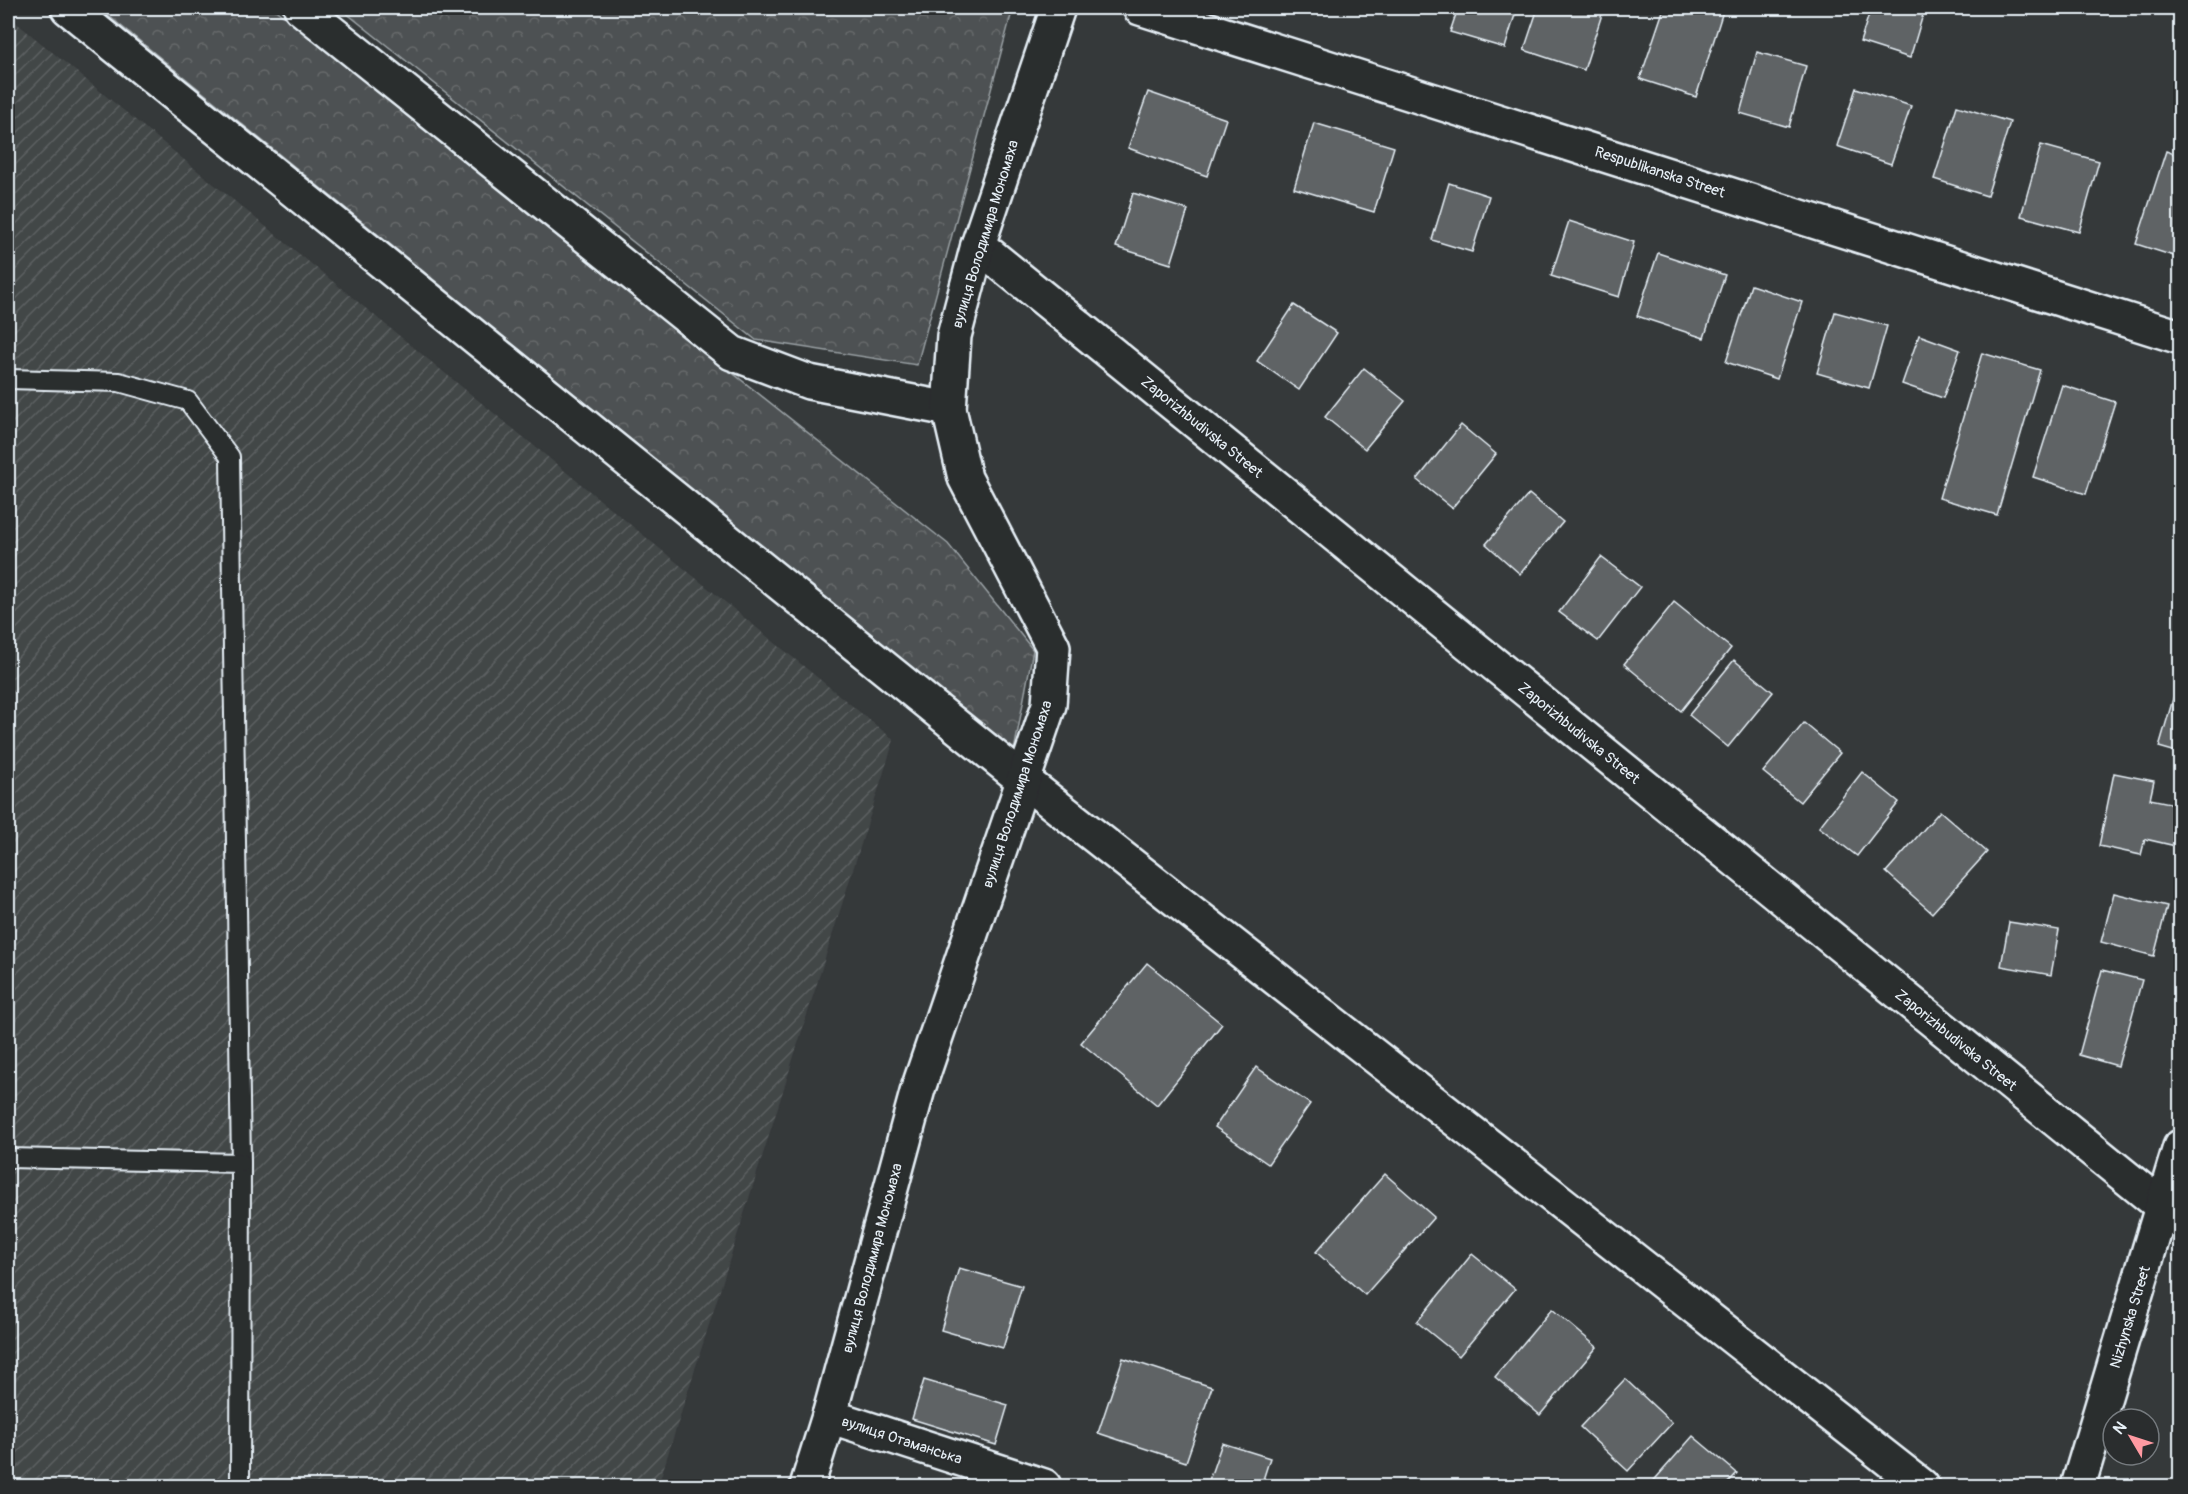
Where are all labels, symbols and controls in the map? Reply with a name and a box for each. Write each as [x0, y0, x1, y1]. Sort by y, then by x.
street label: вулиця Володимира Мономаха [948, 138, 1023, 331]
street label: Respublikanska Street [1592, 142, 1728, 203]
street label: Zaporizhbudivska Street [1137, 372, 1267, 483]
street label: Zaporizhbudivska Street [1514, 678, 1644, 789]
street label: вулиця Володимира Мономаха [978, 698, 1057, 890]
street label: Zaporizhbudivska Street [1891, 985, 2021, 1096]
street label: вулиця Володимира Мономаха [838, 1161, 907, 1355]
street label: Nizhynska Street [2106, 1263, 2155, 1371]
north arrow [2101, 1407, 2161, 1467]
street label: вулиця Отаманська [839, 1412, 965, 1469]
text: N [2109, 1418, 2131, 1439]

